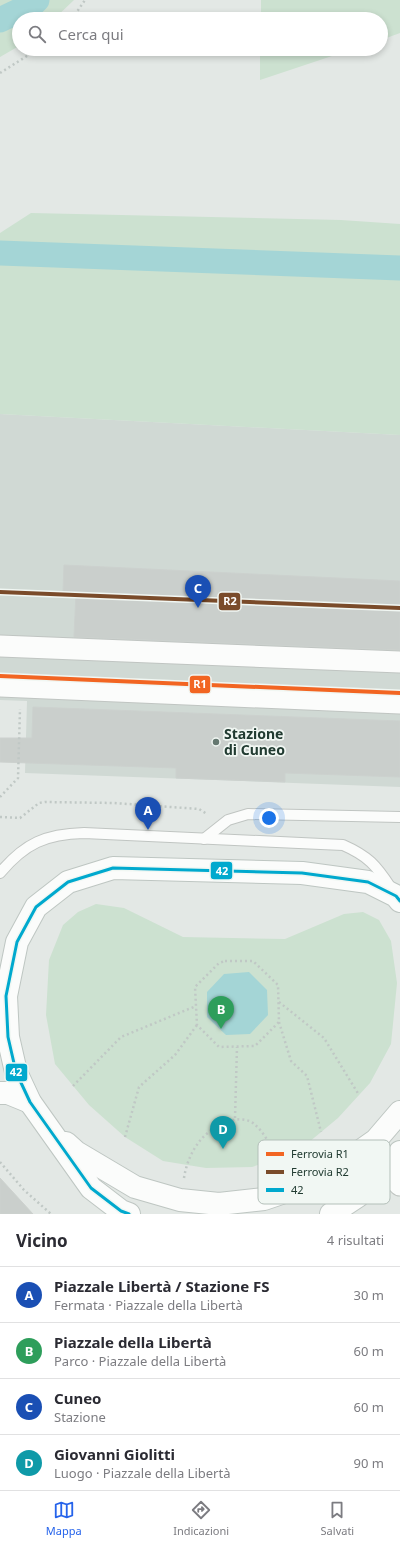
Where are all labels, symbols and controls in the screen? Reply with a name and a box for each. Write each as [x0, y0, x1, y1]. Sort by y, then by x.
search box [12, 12, 388, 56]
icon: search [26, 23, 48, 45]
text: Cerca qui [58, 24, 124, 44]
pin: C [185, 575, 211, 608]
line badge: R2 [218, 592, 241, 611]
text: R2 [223, 593, 237, 608]
line badge: R1 [189, 675, 211, 694]
text: R1 [193, 676, 207, 691]
place label: Stazione di Cuneo [224, 724, 285, 759]
marker: Stazione di Cuneo [211, 737, 221, 747]
pin: A [135, 797, 161, 830]
your location [259, 808, 279, 828]
line badge: 42 [210, 861, 233, 880]
text: 42 [216, 863, 228, 878]
pin: B [208, 996, 234, 1029]
line badge: 42 [5, 1063, 28, 1082]
text: 42 [10, 1064, 22, 1079]
pin: D [210, 1116, 236, 1149]
legend [258, 1140, 390, 1204]
text: Ferrovia R1 [291, 1146, 349, 1161]
text: Ferrovia R2 [291, 1164, 349, 1179]
text: 42 [291, 1182, 304, 1197]
text: Vicino [16, 1229, 68, 1252]
text: 4 risultati [327, 1231, 384, 1249]
text: Piazzale Libertà / Stazione FS [54, 1276, 270, 1296]
text: A [25, 1286, 34, 1304]
text: 30 m [354, 1286, 384, 1304]
text: Fermata · Piazzale della Libertà [54, 1296, 243, 1314]
text: Piazzale della Libertà [54, 1332, 212, 1352]
text: B [25, 1342, 33, 1360]
text: 60 m [354, 1342, 384, 1360]
text: Parco · Piazzale della Libertà [54, 1352, 226, 1370]
text: Cuneo [54, 1388, 101, 1408]
text: C [25, 1398, 33, 1416]
text: 60 m [354, 1398, 384, 1416]
text: Stazione [54, 1408, 106, 1426]
text: Giovanni Giolitti [54, 1444, 175, 1464]
text: D [24, 1454, 34, 1472]
text: 90 m [354, 1454, 384, 1472]
text: Luogo · Piazzale della Libertà [54, 1464, 230, 1482]
tab: Mappa [46, 1499, 82, 1538]
tab: Indicazioni [173, 1499, 229, 1538]
tab: Salvati [321, 1499, 354, 1538]

